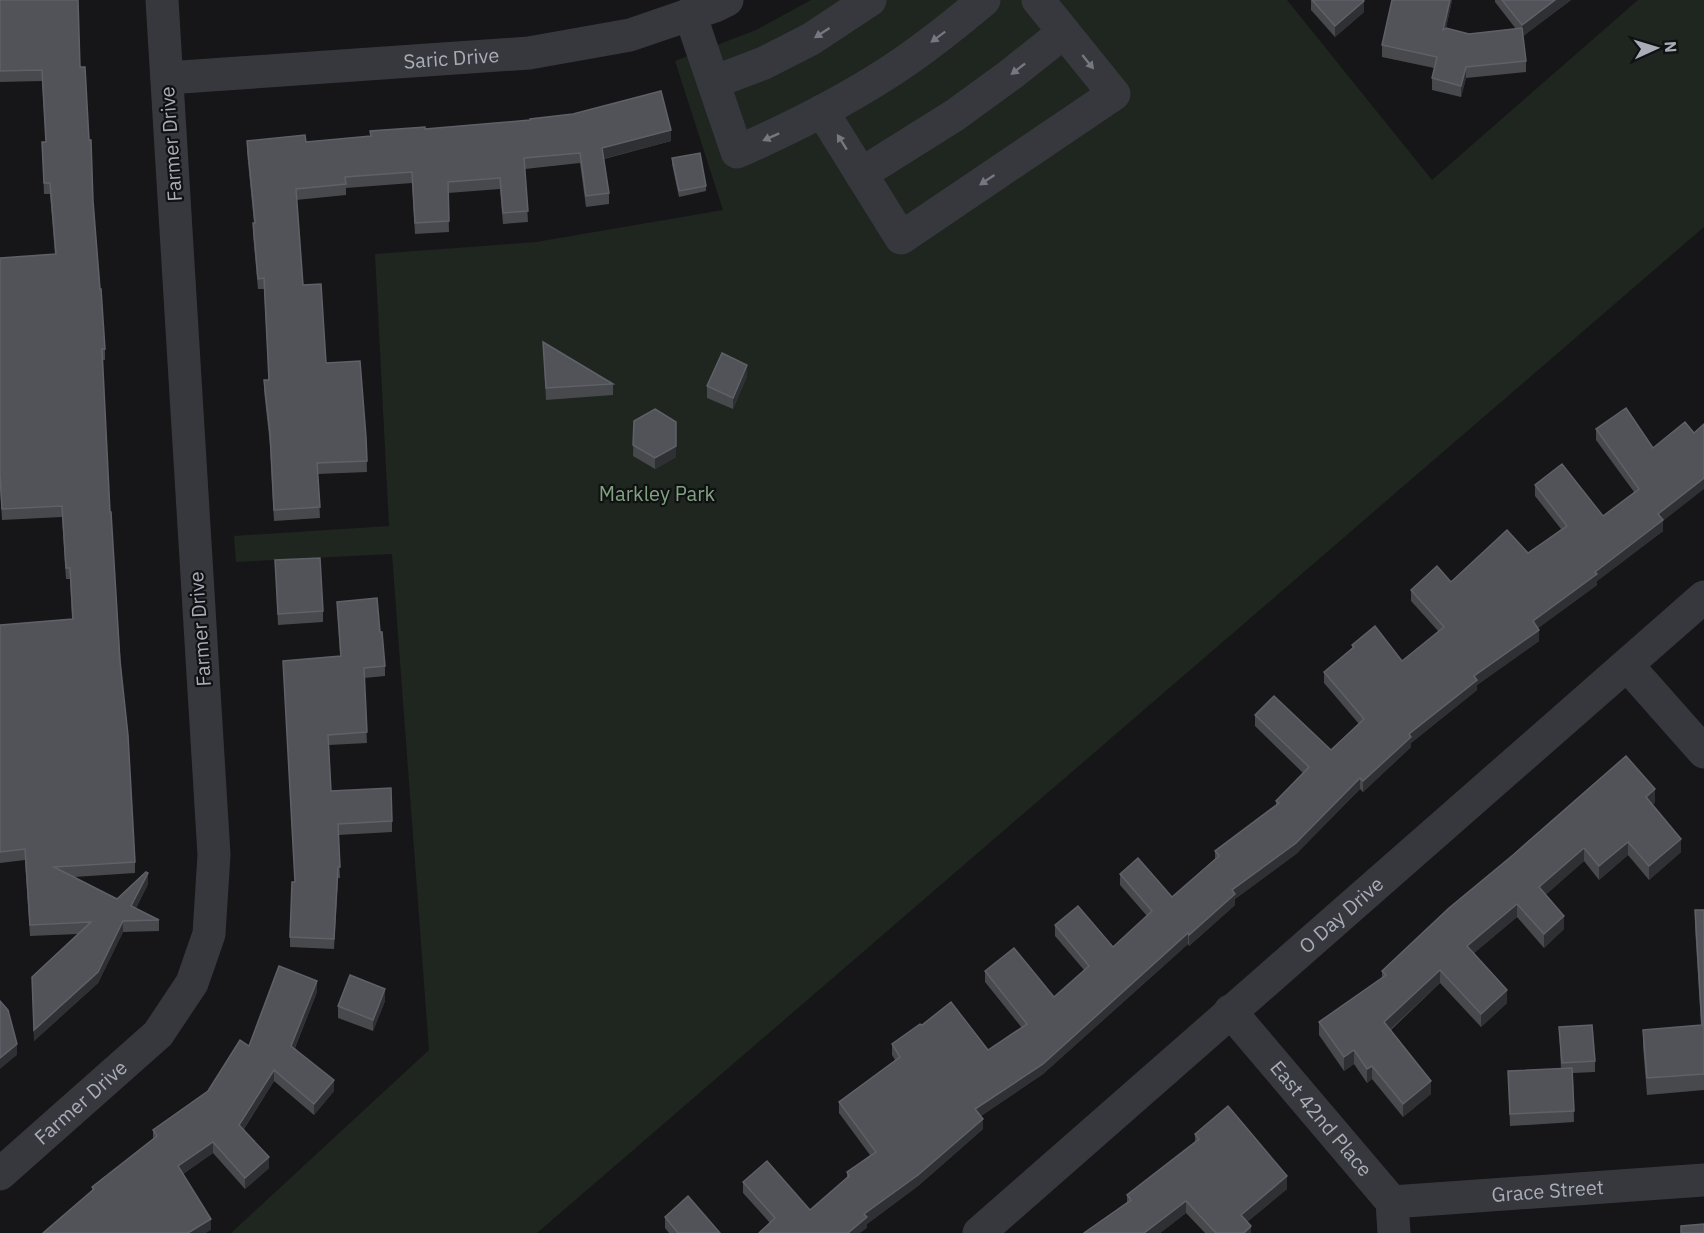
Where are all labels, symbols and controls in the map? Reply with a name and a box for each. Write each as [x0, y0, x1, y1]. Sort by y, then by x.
north arrow [1626, 18, 1686, 78]
one-way arrow [813, 27, 830, 38]
one-way arrow [931, 30, 946, 42]
text: N [1661, 40, 1681, 53]
street label: Saric Drive [403, 41, 500, 75]
one-way arrow [1081, 54, 1094, 69]
one-way arrow [1010, 62, 1026, 75]
street label: Farmer Drive [153, 86, 188, 203]
one-way arrow [762, 132, 780, 142]
one-way arrow [836, 134, 847, 151]
one-way arrow [980, 174, 996, 186]
park label: Markley Park [599, 480, 716, 507]
street label: Farmer Drive [182, 571, 217, 688]
street label: O Day Drive [1293, 870, 1389, 959]
street label: Farmer Drive [28, 1054, 133, 1150]
street label: East 42nd Place [1265, 1054, 1379, 1182]
street label: Grace Street [1491, 1173, 1605, 1208]

